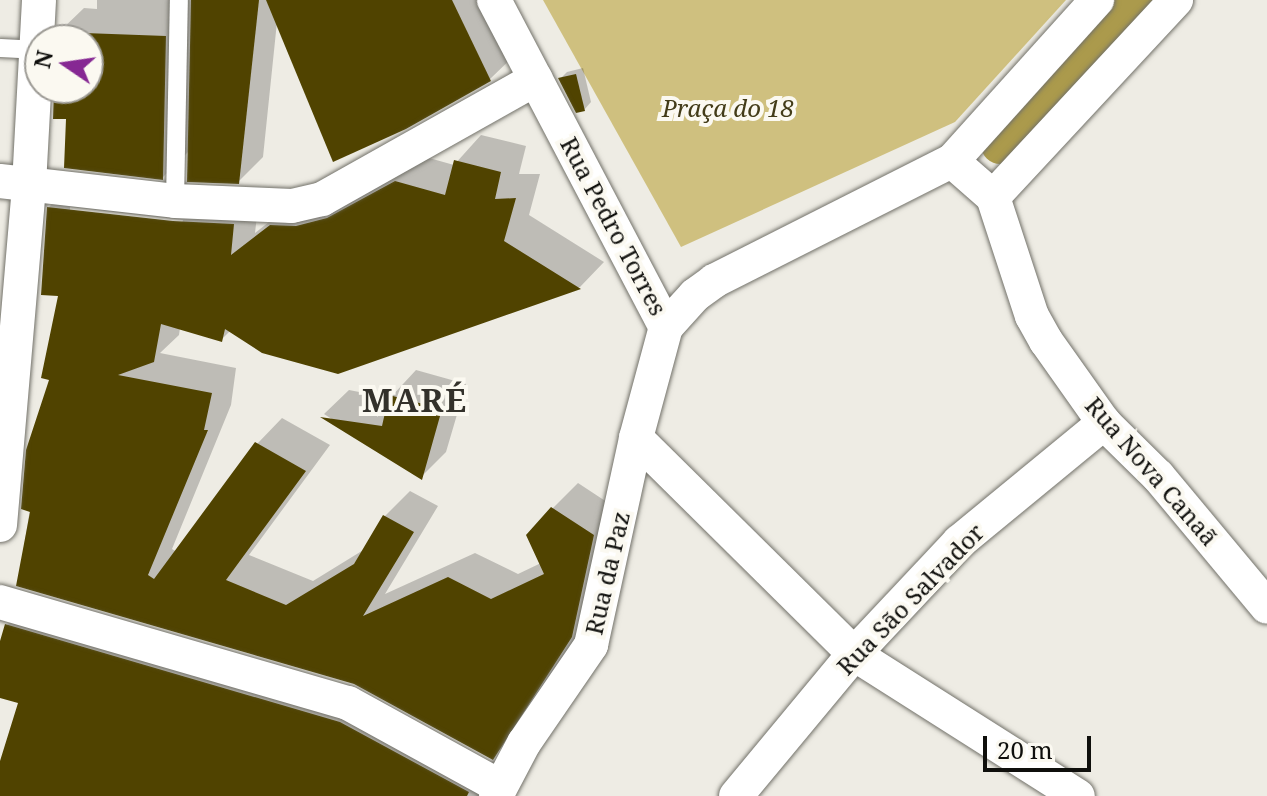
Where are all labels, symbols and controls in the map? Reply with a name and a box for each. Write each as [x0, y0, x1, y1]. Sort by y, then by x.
north arrow [24, 24, 104, 104]
text: N [26, 47, 59, 71]
park label: Praça do 18 [662, 94, 794, 122]
street label: Rua Pedro Torres [555, 132, 673, 320]
district label: MARÉ [362, 381, 468, 419]
street label: Rua Nova Canaã [1080, 391, 1224, 551]
street label: Rua da Paz [579, 509, 635, 637]
street label: Rua São Salvador [831, 518, 989, 680]
scale bar [987, 720, 1095, 770]
text: 20 m [997, 733, 1053, 766]

